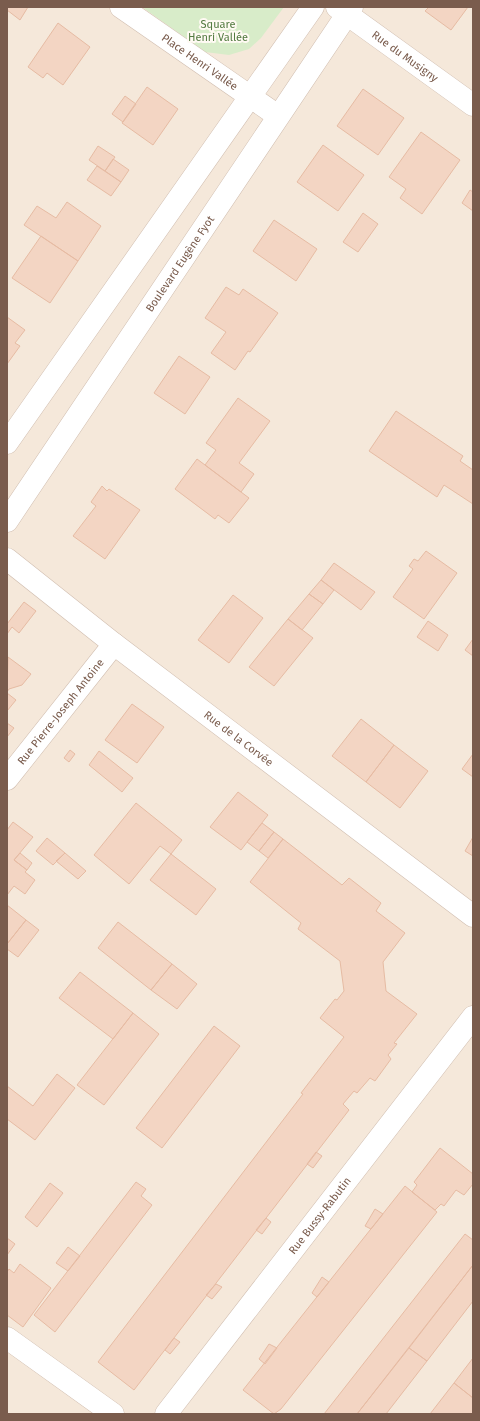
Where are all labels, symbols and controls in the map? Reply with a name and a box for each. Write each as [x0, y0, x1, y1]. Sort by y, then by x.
park label: Square Henri Vallée [188, 18, 248, 44]
street label: Rue du Musigny [369, 28, 441, 85]
street label: Place Henri Vallée [159, 31, 240, 93]
street label: Boulevard Eugène Fyot [143, 213, 217, 314]
street label: Rue Pierre-Joseph Antoine [14, 656, 106, 767]
street label: Rue de la Corvée [201, 708, 276, 769]
street label: Rue Bussy-Rabutin [286, 1174, 353, 1257]

